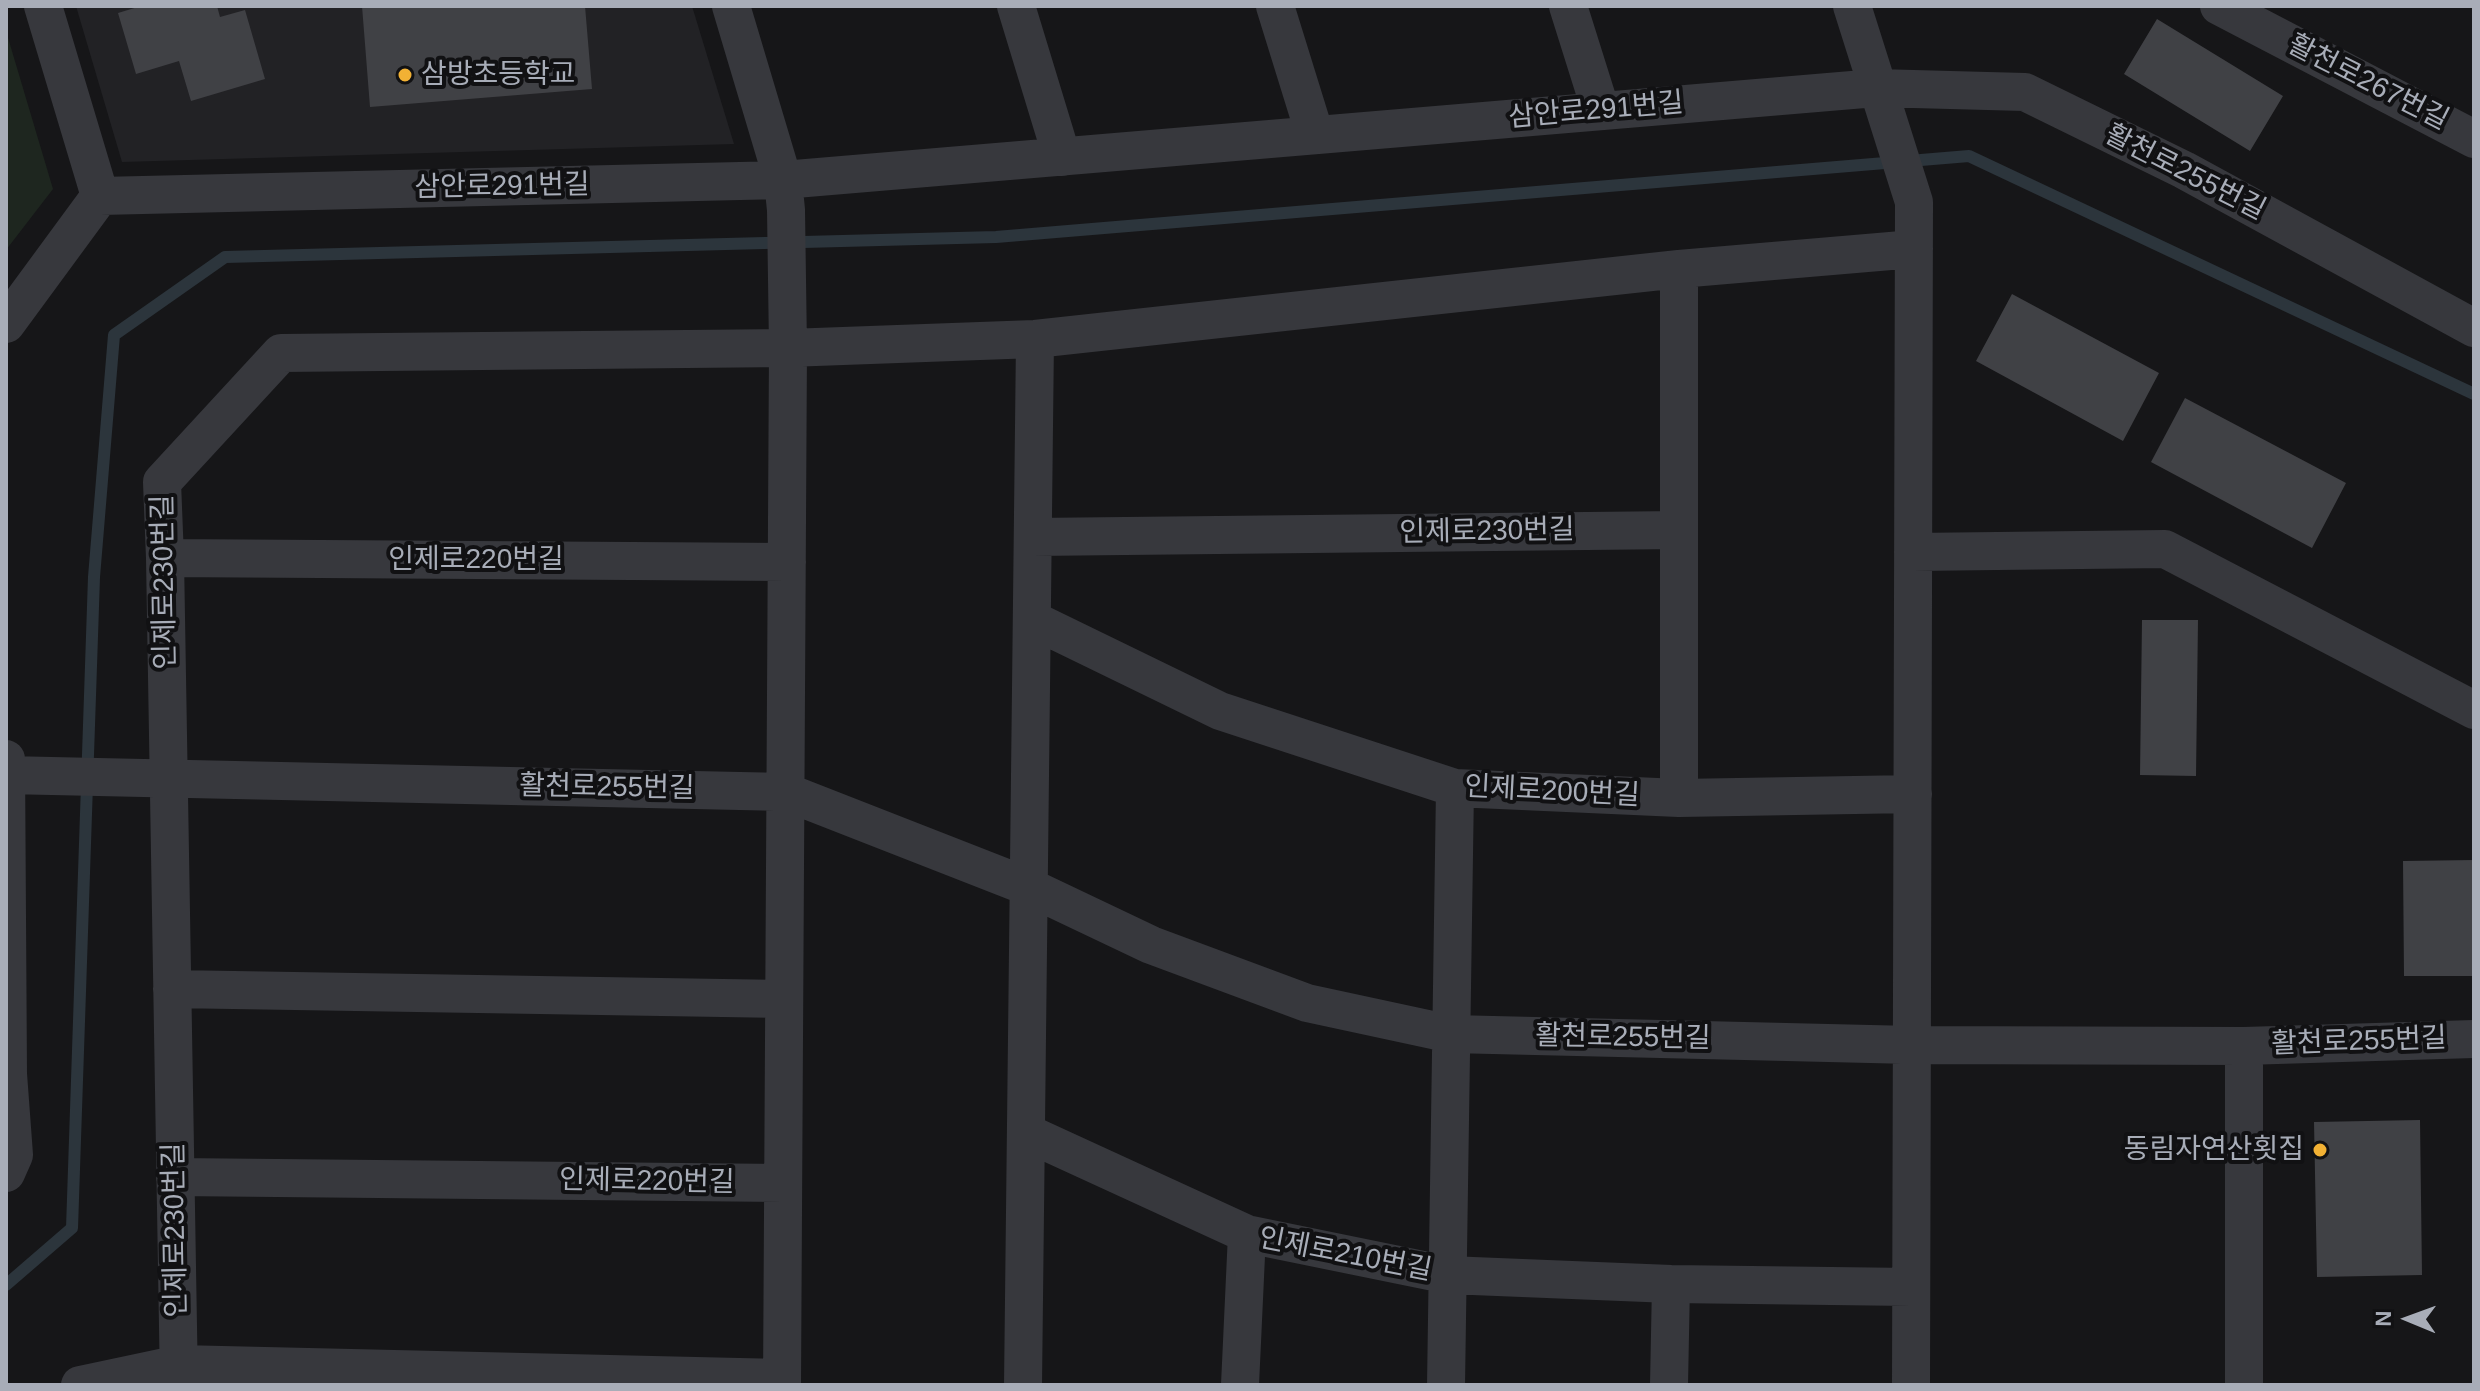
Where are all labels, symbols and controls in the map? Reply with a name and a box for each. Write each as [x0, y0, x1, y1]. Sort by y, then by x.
street label: 활천로267번길 [2282, 28, 2454, 138]
place label: 삼방초등학교 [421, 58, 576, 92]
marker: 삼방초등학교 [396, 66, 414, 84]
street label: 삼안로291번길 [1507, 87, 1685, 135]
street label: 활천로255번길 [2099, 118, 2271, 228]
street label: 삼안로291번길 [414, 169, 590, 205]
street label: 인제로230번길 [147, 494, 183, 670]
street label: 인제로230번길 [1399, 514, 1575, 550]
street label: 인제로220번길 [388, 543, 564, 577]
street label: 활천로255번길 [519, 770, 695, 806]
street label: 인제로200번길 [1463, 771, 1641, 813]
street label: 활천로255번길 [1535, 1020, 1711, 1056]
street label: 활천로255번길 [2271, 1022, 2447, 1062]
place label: 동림자연산횟집 [2124, 1133, 2304, 1167]
marker: 동림자연산횟집 [2311, 1141, 2329, 1159]
street label: 인제로230번길 [158, 1142, 194, 1318]
street label: 인제로220번길 [559, 1164, 735, 1200]
street label: 인제로210번길 [1256, 1222, 1434, 1288]
north arrow [2368, 1279, 2448, 1359]
text: N [2371, 1310, 2396, 1327]

